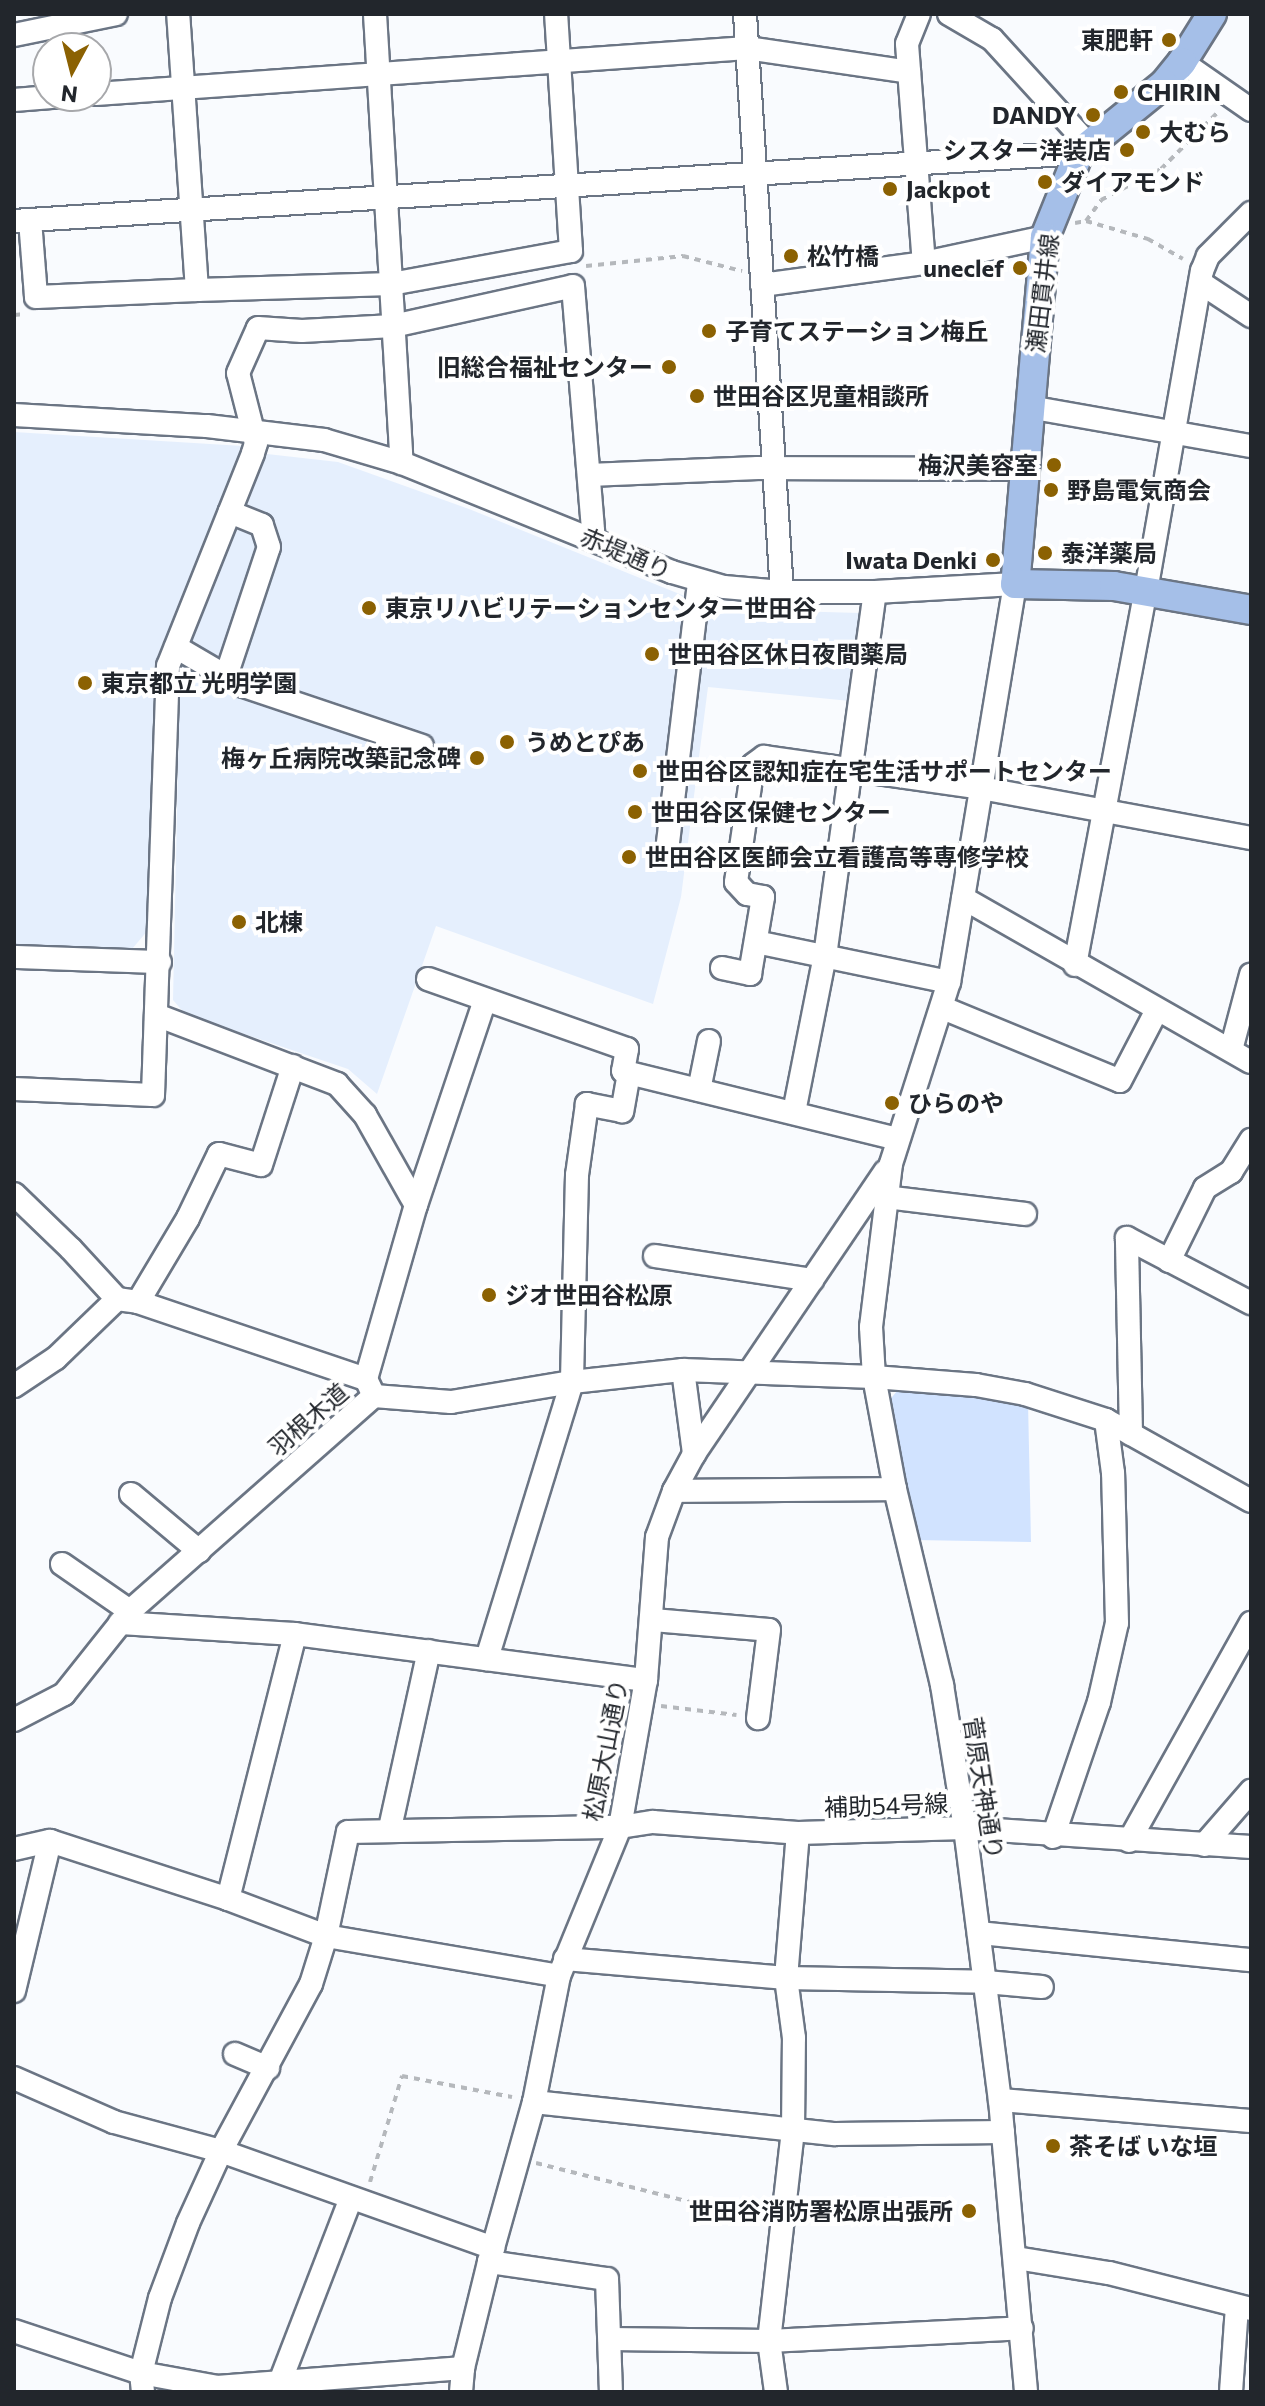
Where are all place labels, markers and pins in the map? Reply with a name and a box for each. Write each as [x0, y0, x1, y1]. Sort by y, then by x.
place label: 東肥軒 [1081, 26, 1153, 54]
marker: 東肥軒 [1160, 31, 1178, 49]
place label: CHIRIN [1137, 78, 1221, 106]
marker: CHIRIN [1112, 83, 1130, 101]
place label: DANDY [992, 101, 1077, 129]
marker: DANDY [1084, 106, 1102, 124]
place label: 大むら [1159, 118, 1231, 146]
marker: 大むら [1134, 123, 1152, 141]
place label: シスター洋装店 [943, 136, 1111, 164]
marker: シスター洋装店 [1118, 141, 1136, 159]
place label: ダイアモンド [1061, 168, 1205, 196]
marker: ダイアモンド [1036, 173, 1054, 191]
place label: Jackpot [906, 175, 990, 203]
marker: Jackpot [881, 180, 899, 198]
place label: 松竹橋 [807, 242, 879, 270]
marker: 松竹橋 [782, 247, 800, 265]
place label: uneclef [923, 254, 1004, 282]
marker: uneclef [1011, 259, 1029, 277]
place label: 子育てステーション梅丘 [725, 317, 989, 345]
marker: 子育てステーション梅丘 [700, 322, 718, 340]
place label: 旧総合福祉センター [437, 353, 653, 381]
marker: 旧総合福祉センター [660, 358, 678, 376]
place label: 世田谷区児童相談所 [713, 382, 929, 410]
marker: 世田谷区児童相談所 [688, 387, 706, 405]
place label: 梅沢美容室 [918, 451, 1038, 479]
marker: 梅沢美容室 [1045, 456, 1063, 474]
place label: 野島電気商会 [1067, 476, 1211, 504]
marker: 野島電気商会 [1042, 481, 1060, 499]
place label: 泰洋薬局 [1061, 539, 1157, 567]
marker: 泰洋薬局 [1036, 544, 1054, 562]
place label: Iwata Denki [845, 546, 977, 574]
marker: Iwata Denki [984, 551, 1002, 569]
place label: 東京リハビリテーションセンター世田谷 [385, 594, 817, 622]
marker: 東京リハビリテーションセンター世田谷 [360, 599, 378, 617]
place label: 世田谷区休日夜間薬局 [668, 640, 908, 668]
marker: 世田谷区休日夜間薬局 [643, 645, 661, 663]
place label: 東京都立 光明学園 [101, 669, 298, 697]
marker: 東京都立 光明学園 [76, 674, 94, 692]
place label: うめとぴあ [525, 728, 645, 756]
marker: うめとぴあ [496, 731, 518, 753]
place label: 梅ヶ丘病院改築記念碑 [221, 744, 461, 772]
marker: 梅ヶ丘病院改築記念碑 [468, 749, 486, 767]
place label: 世田谷区認知症在宅生活サポートセンター [656, 757, 1112, 785]
marker: 世田谷区認知症在宅生活サポートセンター [631, 762, 649, 780]
place label: 世田谷区保健センター [651, 798, 891, 826]
marker: 世田谷区保健センター [626, 803, 644, 821]
place label: 世田谷区医師会立看護高等専修学校 [645, 843, 1029, 871]
marker: 世田谷区医師会立看護高等専修学校 [620, 848, 638, 866]
place label: 北棟 [255, 908, 303, 936]
marker: 北棟 [230, 913, 248, 931]
place label: ひらのや [908, 1089, 1004, 1117]
marker: ひらのや [883, 1094, 901, 1112]
place label: ジオ世田谷松原 [505, 1281, 673, 1309]
marker: ジオ世田谷松原 [480, 1286, 498, 1304]
place label: 茶そば いな垣 [1069, 2132, 1218, 2160]
marker: 茶そば いな垣 [1044, 2137, 1062, 2155]
place label: 世田谷消防署松原出張所 [689, 2197, 953, 2225]
marker: 世田谷消防署松原出張所 [960, 2202, 978, 2220]

